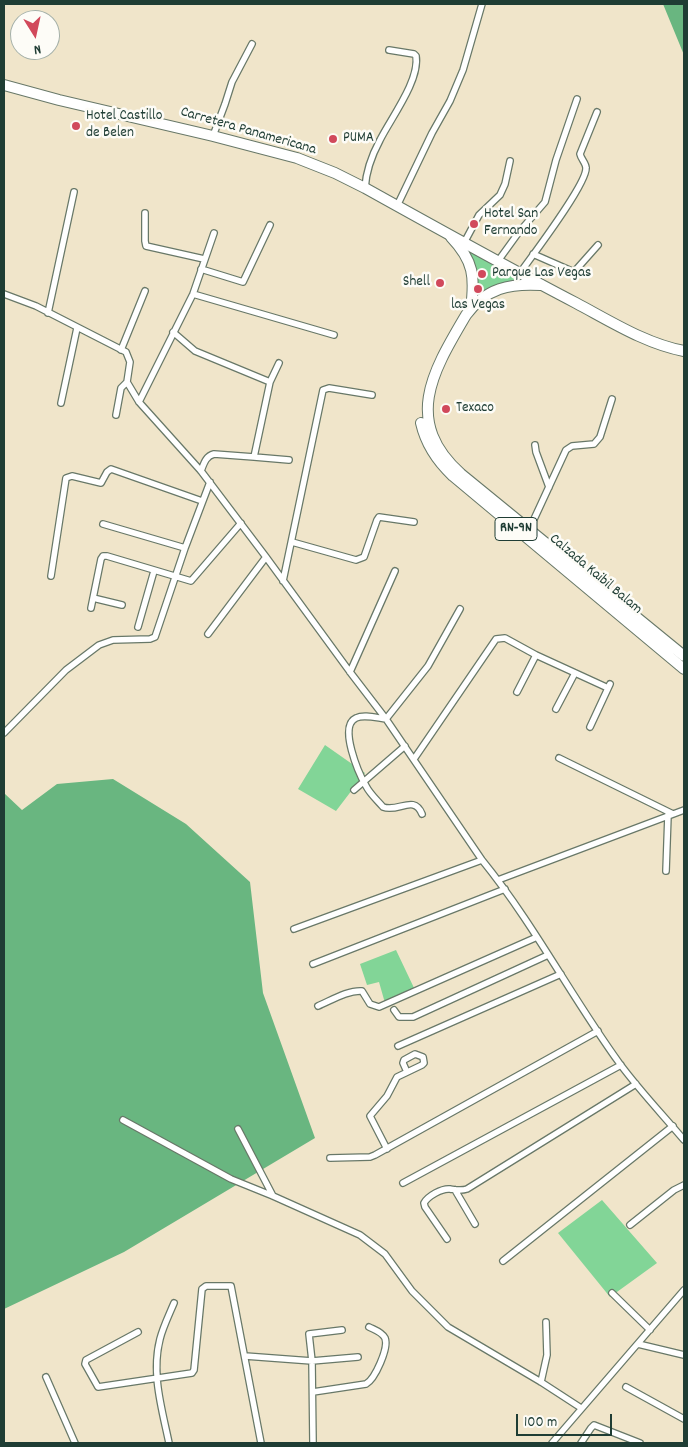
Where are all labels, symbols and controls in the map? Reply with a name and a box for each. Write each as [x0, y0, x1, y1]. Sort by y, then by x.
north arrow [10, 10, 60, 60]
text: N [32, 38, 43, 59]
street label: Carretera Panamericana [178, 104, 318, 160]
place label: Hotel Castillo de Belen [86, 108, 162, 143]
marker: Hotel Castillo de Belen [70, 120, 82, 132]
place label: PUMA [343, 130, 374, 148]
marker: PUMA [327, 133, 339, 145]
place label: Hotel San Fernando [484, 206, 538, 241]
marker: Hotel San Fernando [468, 218, 480, 230]
place label: Parque Las Vegas [492, 265, 591, 283]
marker: Parque Las Vegas [476, 268, 488, 280]
place label: Shell [403, 274, 430, 292]
marker: Shell [434, 277, 446, 289]
marker: las Vegas [472, 283, 484, 295]
place label: las Vegas [451, 297, 505, 315]
place label: Texaco [456, 400, 494, 418]
marker: Texaco [440, 403, 452, 415]
road number: RN-9N [495, 518, 537, 540]
street label: Calzada Kaibil Balam [545, 531, 645, 619]
scale bar [518, 1404, 614, 1436]
text: 100 m [524, 1412, 557, 1434]

